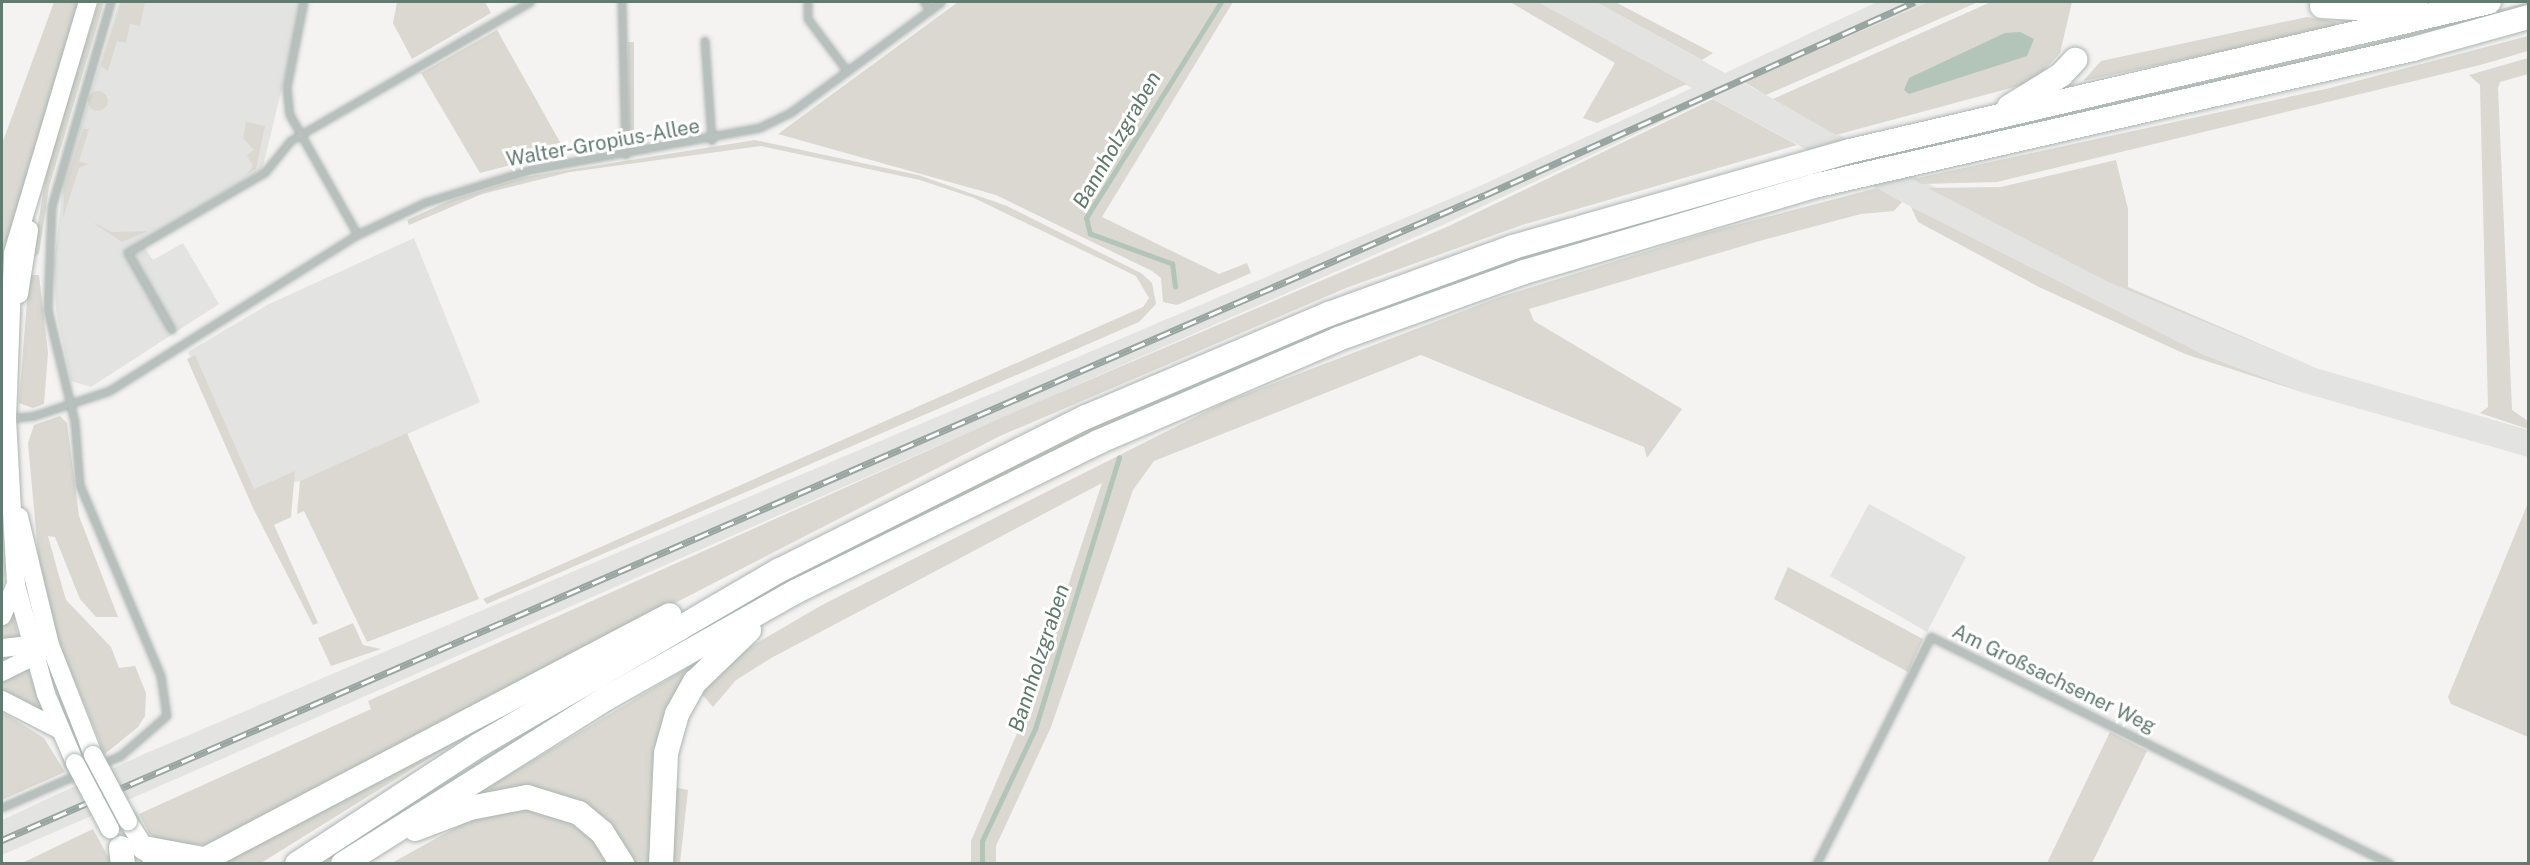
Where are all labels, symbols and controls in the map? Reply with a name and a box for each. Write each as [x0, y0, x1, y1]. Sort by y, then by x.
water label: Bannholzgraben [1068, 67, 1166, 213]
street label: Walter-Gropius-Allee [504, 114, 702, 172]
water label: Bannholzgraben [1003, 581, 1075, 735]
street label: Am Großsachsener Weg [1948, 619, 2160, 739]

